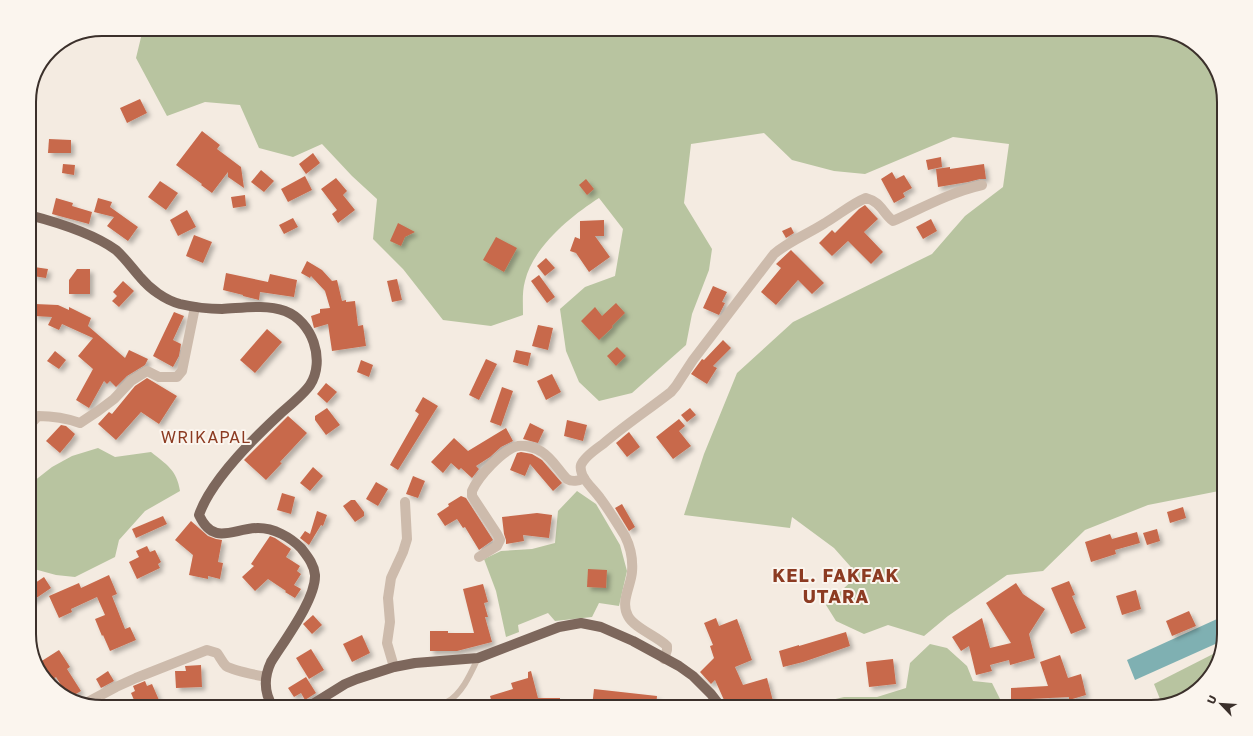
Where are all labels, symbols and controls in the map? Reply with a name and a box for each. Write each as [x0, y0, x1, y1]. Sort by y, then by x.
district label: WRIKAPAL [161, 427, 251, 447]
district label: KEL. FAKFAK UTARA [772, 564, 900, 607]
north arrow [1201, 684, 1241, 724]
text: U [1204, 693, 1219, 706]

